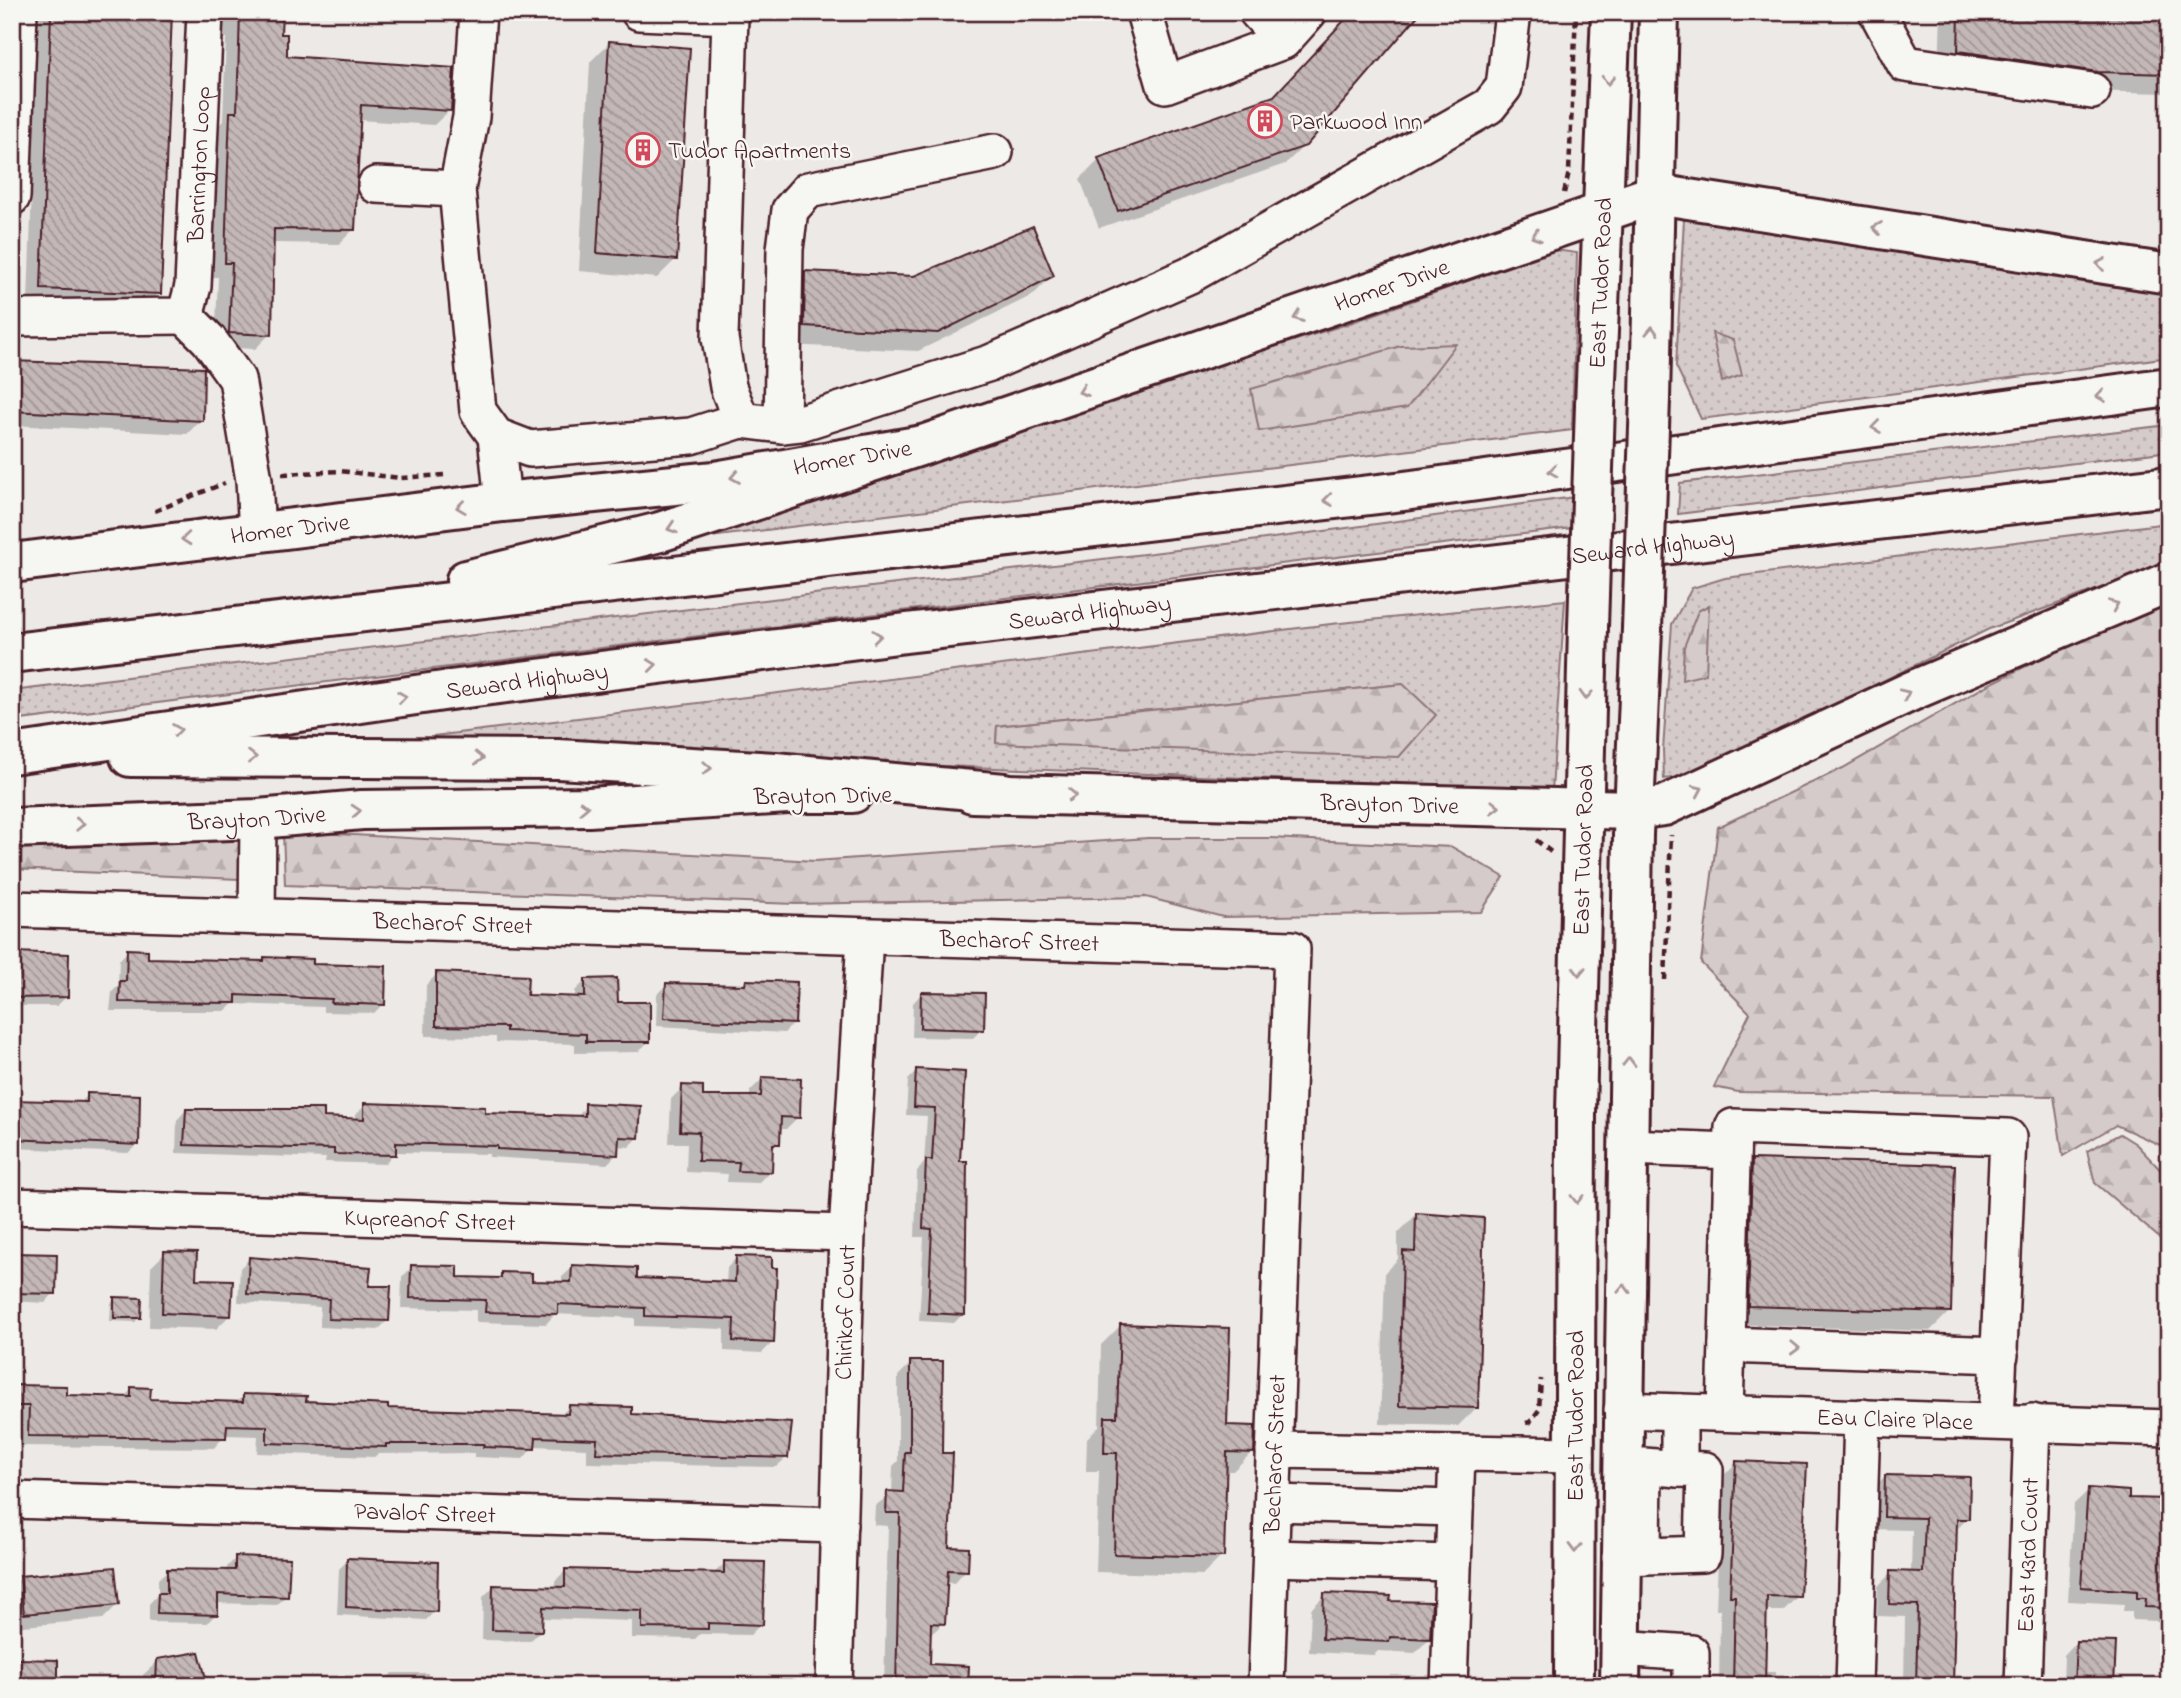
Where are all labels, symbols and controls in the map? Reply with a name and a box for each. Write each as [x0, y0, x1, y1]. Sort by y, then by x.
one-way arrow [1600, 75, 1615, 86]
street label: Barrington Loop [180, 85, 222, 244]
building icon: Parkwood Inn [1246, 102, 1284, 140]
place label: Parkwood Inn [1290, 106, 1423, 141]
building icon: Tudor Apartments [624, 131, 662, 169]
place label: Tudor Apartments [668, 135, 851, 170]
street label: East Tudor Road [1581, 196, 1623, 370]
one-way arrow [1871, 221, 1882, 236]
one-way arrow [1531, 228, 1543, 242]
street label: Homer Drive [1330, 251, 1455, 323]
one-way arrow [2095, 256, 2107, 271]
one-way arrow [1292, 309, 1305, 323]
one-way arrow [1644, 325, 1659, 336]
one-way arrow [1077, 383, 1089, 397]
one-way arrow [2095, 389, 2107, 404]
one-way arrow [1870, 419, 1882, 434]
street label: Homer Drive [791, 432, 915, 487]
one-way arrow [1547, 463, 1559, 478]
one-way arrow [729, 469, 741, 484]
one-way arrow [1322, 492, 1333, 507]
one-way arrow [455, 500, 466, 515]
street label: Homer Drive [229, 506, 352, 556]
one-way arrow [667, 520, 679, 534]
street label: Seward Highway [1570, 522, 1736, 575]
one-way arrow [180, 531, 191, 546]
street label: Seward Highway [1007, 587, 1173, 641]
one-way arrow [2107, 599, 2119, 613]
one-way arrow [872, 629, 883, 644]
street label: Seward Highway [444, 655, 610, 710]
one-way arrow [646, 657, 658, 672]
one-way arrow [1579, 689, 1594, 700]
one-way arrow [1897, 689, 1910, 703]
one-way arrow [396, 690, 408, 705]
one-way arrow [171, 723, 183, 738]
one-way arrow [247, 749, 258, 765]
one-way arrow [475, 750, 485, 766]
one-way arrow [701, 760, 712, 775]
street label: East Tudor Road [1565, 764, 1605, 936]
street label: Brayton Drive [753, 779, 893, 817]
one-way arrow [1691, 784, 1704, 798]
one-way arrow [1067, 787, 1078, 803]
street label: Brayton Drive [1319, 787, 1460, 826]
street label: Brayton Drive [186, 798, 328, 842]
one-way arrow [579, 799, 590, 815]
one-way arrow [1490, 799, 1501, 814]
one-way arrow [351, 804, 362, 819]
one-way arrow [75, 816, 86, 831]
street label: Becharof Street [371, 905, 533, 945]
street label: Becharof Street [938, 923, 1100, 963]
one-way arrow [1571, 966, 1587, 977]
one-way arrow [1621, 1056, 1636, 1067]
one-way arrow [1569, 1194, 1585, 1204]
street label: Kupreanof Street [343, 1202, 516, 1242]
street label: Chirikof Court [828, 1244, 867, 1381]
one-way arrow [1617, 1283, 1632, 1294]
street label: East Tudor Road [1560, 1330, 1595, 1502]
one-way arrow [1790, 1340, 1801, 1355]
street label: Becharof Street [1256, 1374, 1297, 1535]
street label: Eau Claire Place [1816, 1401, 1974, 1442]
street label: East 43rd Court [2010, 1477, 2050, 1633]
street label: Pavalof Street [353, 1495, 496, 1535]
one-way arrow [1568, 1543, 1583, 1554]

